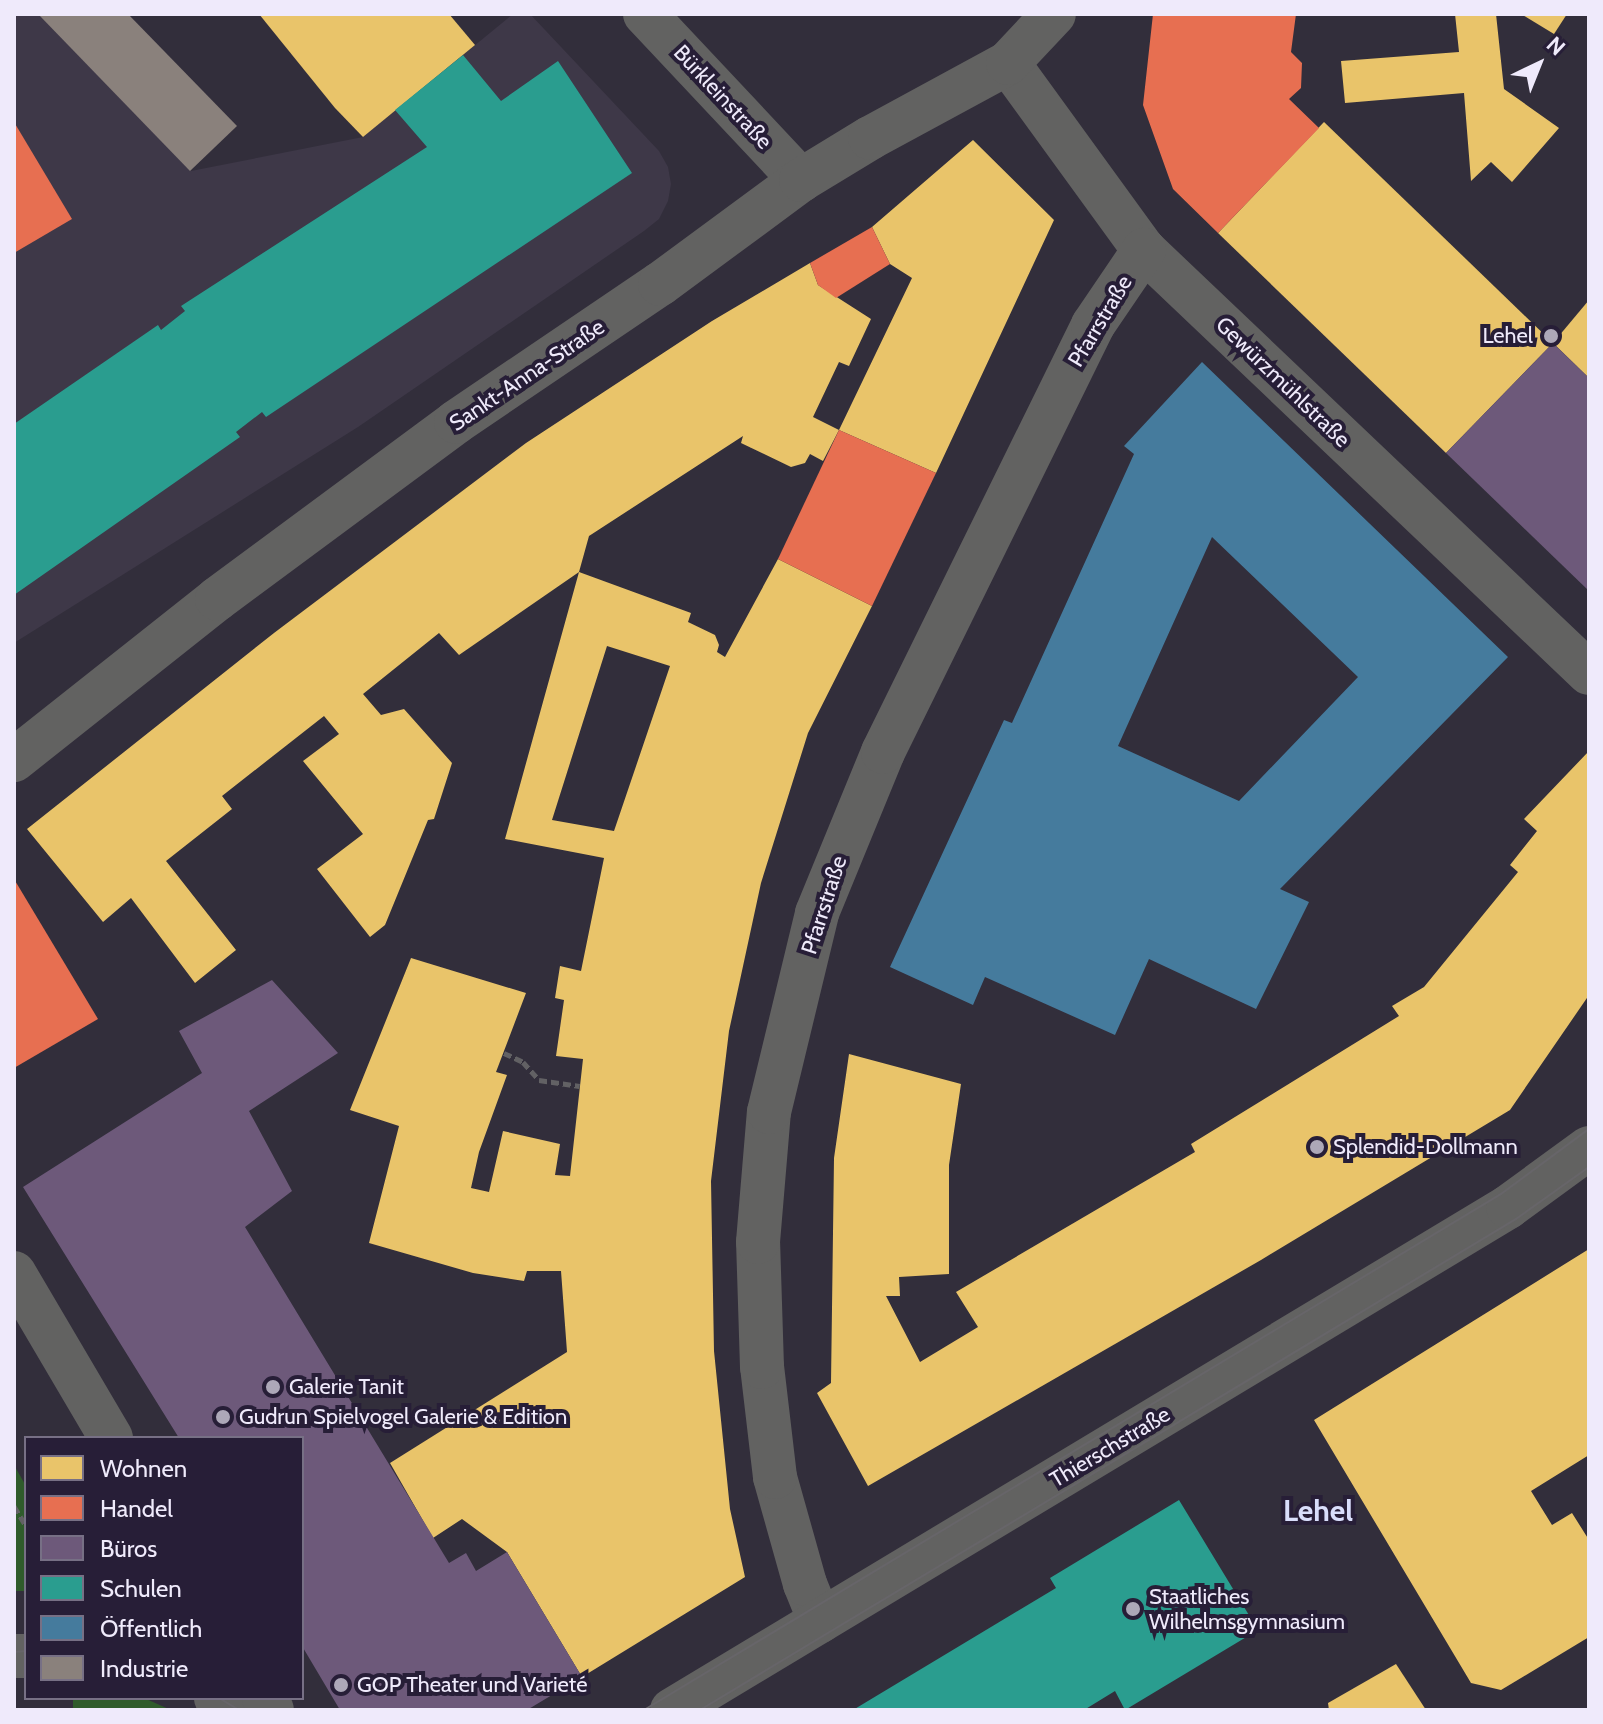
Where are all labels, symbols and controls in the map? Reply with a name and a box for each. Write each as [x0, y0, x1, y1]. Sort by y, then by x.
north arrow [1499, 24, 1579, 104]
text: N [1541, 31, 1571, 61]
street label: Bürkleinstraße [668, 40, 778, 154]
street label: Pfarrstraße [1062, 271, 1138, 371]
street label: Gewürzmühlstraße [1210, 311, 1356, 453]
street label: Sankt-Anna-Straße [445, 313, 609, 437]
place label: Lehel [1483, 323, 1533, 349]
marker: Lehel [1540, 325, 1562, 347]
street label: Pfarrstraße [796, 852, 852, 958]
place label: Splendid-Dollmann [1333, 1134, 1518, 1160]
marker: Splendid-Dollmann [1308, 1138, 1326, 1156]
place label: Galerie Tanit [289, 1374, 404, 1400]
marker: Galerie Tanit [264, 1378, 282, 1396]
street label: Thierschstraße [1045, 1401, 1175, 1493]
place label: Gudrun Spielvogel Galerie & Edition [239, 1404, 567, 1430]
marker: Gudrun Spielvogel Galerie & Edition [214, 1408, 232, 1426]
legend [24, 1436, 304, 1700]
text: Wohnen [100, 1454, 187, 1483]
district label: Lehel [1283, 1493, 1353, 1529]
text: Handel [100, 1494, 173, 1523]
text: Büros [100, 1534, 157, 1563]
text: Schulen [100, 1574, 182, 1603]
place label: Staatliches Wilhelmsgymnasium [1149, 1583, 1345, 1634]
marker: Staatliches Wilhelmsgymnasium [1124, 1600, 1142, 1618]
text: Öffentlich [100, 1614, 202, 1643]
text: Industrie [100, 1654, 188, 1683]
place label: GOP Theater und Varieté [357, 1672, 587, 1698]
marker: GOP Theater und Varieté [332, 1676, 350, 1694]

